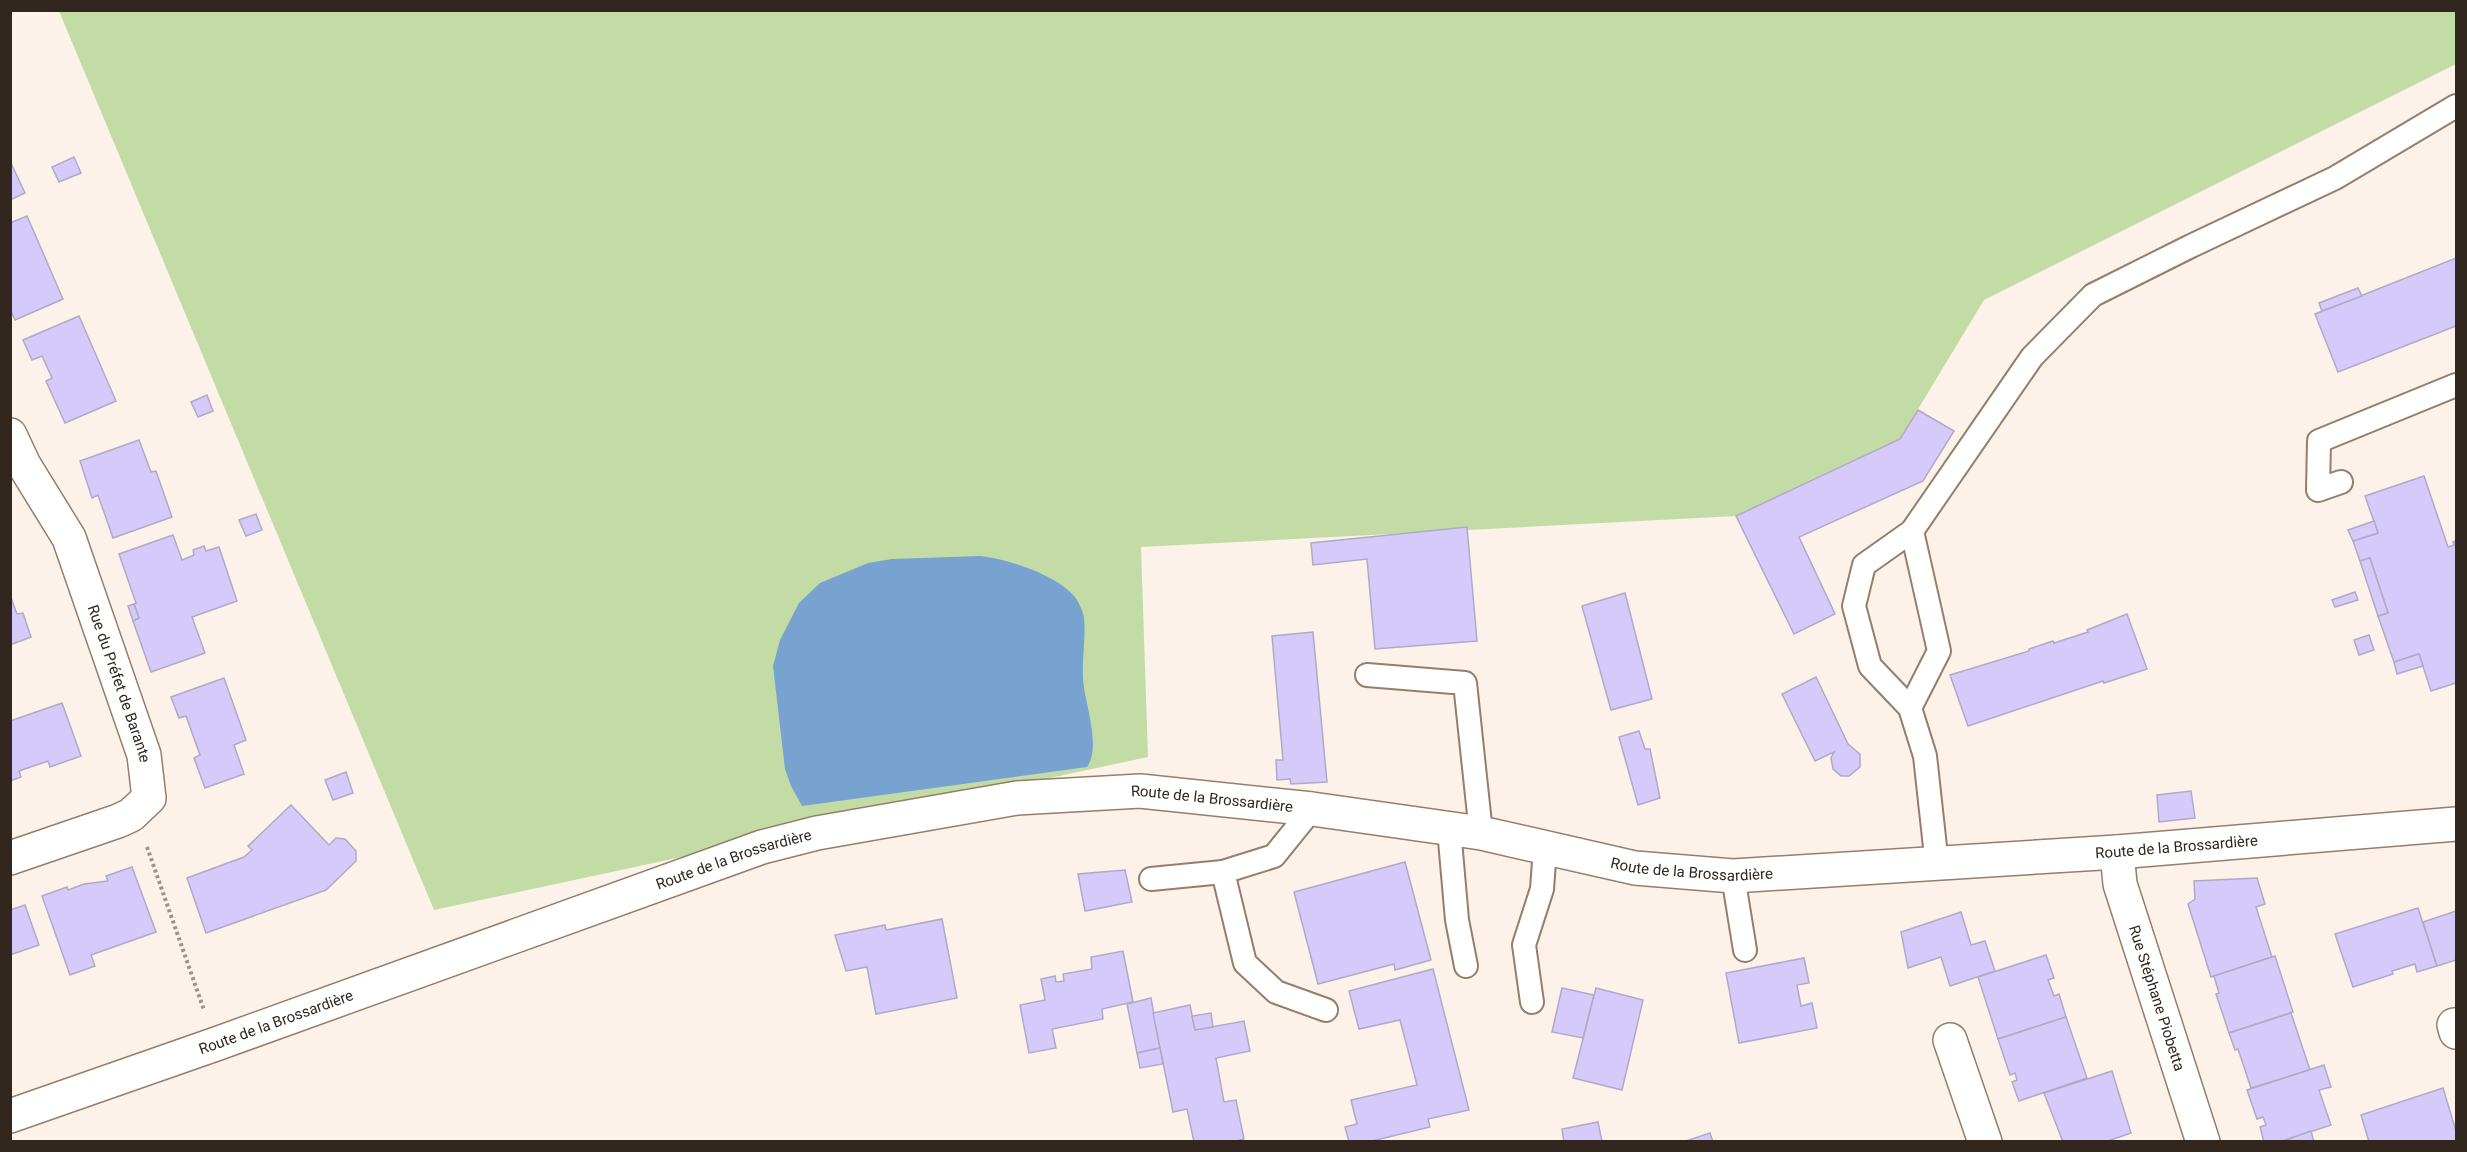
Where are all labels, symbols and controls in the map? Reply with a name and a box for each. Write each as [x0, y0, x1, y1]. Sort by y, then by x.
street label: Rue du Préfet de Barante [84, 602, 154, 763]
street label: Route de la Brossardière [1130, 782, 1294, 816]
street label: Route de la Brossardière [653, 826, 813, 894]
street label: Route de la Brossardière [2095, 831, 2258, 862]
street label: Route de la Brossardière [1609, 854, 1773, 885]
street label: Rue Stéphane Piobetta [2125, 923, 2189, 1073]
street label: Route de la Brossardière [196, 986, 356, 1058]

